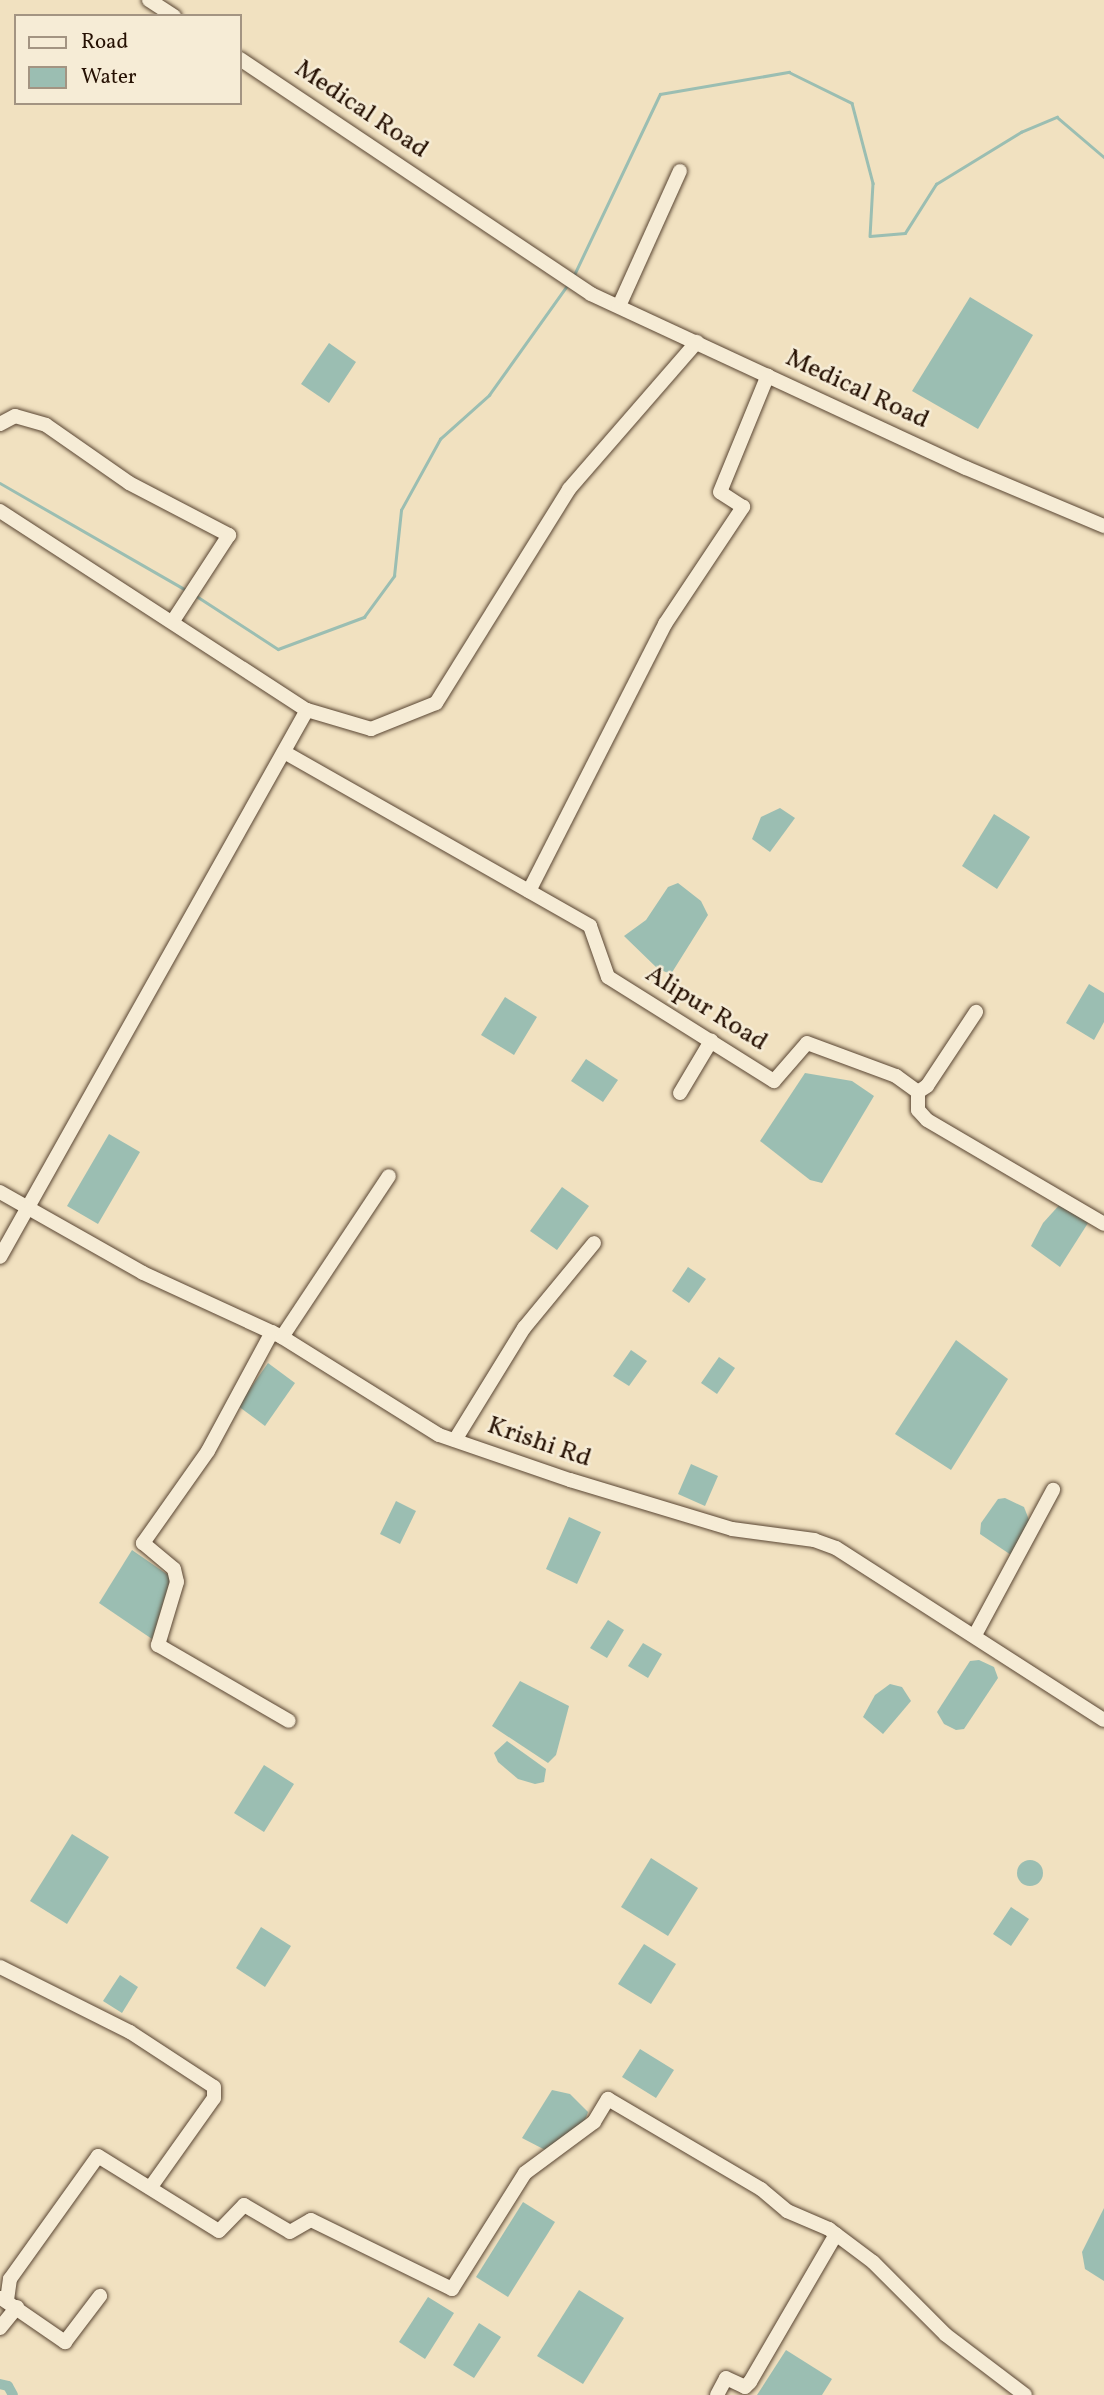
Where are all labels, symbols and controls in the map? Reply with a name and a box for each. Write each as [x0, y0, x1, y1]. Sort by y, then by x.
legend [14, 14, 242, 105]
text: Road [81, 28, 128, 57]
street label: Medical Road [288, 54, 434, 166]
text: Water [81, 63, 137, 92]
street label: Medical Road [780, 343, 934, 437]
street label: Alipur Road [639, 959, 773, 1059]
street label: Krishi Rd [483, 1411, 595, 1475]

